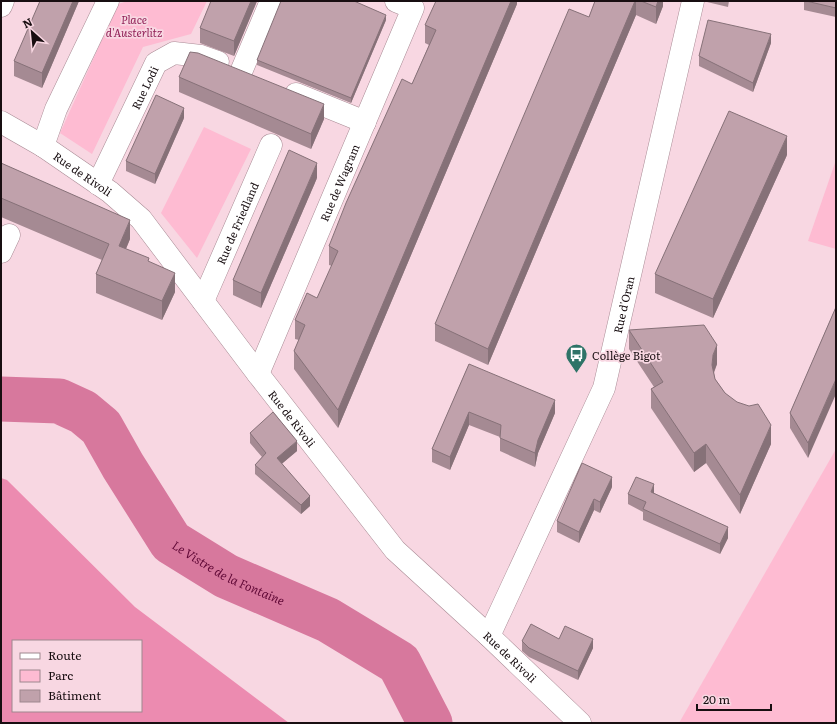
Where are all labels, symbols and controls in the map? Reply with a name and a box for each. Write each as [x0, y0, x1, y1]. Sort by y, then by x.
park label: Place d'Austerlitz [106, 11, 162, 40]
north arrow [12, 12, 52, 52]
text: N [19, 13, 35, 31]
street label: Rue Lodi [127, 63, 162, 112]
street label: Rue de Wagram [316, 141, 363, 224]
street label: Rue de Rivoli [50, 148, 116, 200]
street label: Rue de Friedland [212, 179, 262, 267]
street label: Rue d'Oran [609, 274, 638, 335]
bus stop icon: Collège Bigot [564, 342, 590, 375]
place label: Collège Bigot [592, 347, 661, 363]
street label: Rue de Rivoli [265, 386, 320, 450]
water label: Le Vistre de la Fontaine [169, 536, 288, 609]
street label: Rue de Rivoli [480, 627, 541, 686]
legend [12, 640, 142, 712]
text: Route [48, 646, 82, 664]
text: Parc [48, 666, 73, 684]
text: Bâtiment [48, 686, 101, 704]
scale bar [697, 686, 771, 712]
text: 20 m [703, 690, 730, 708]

